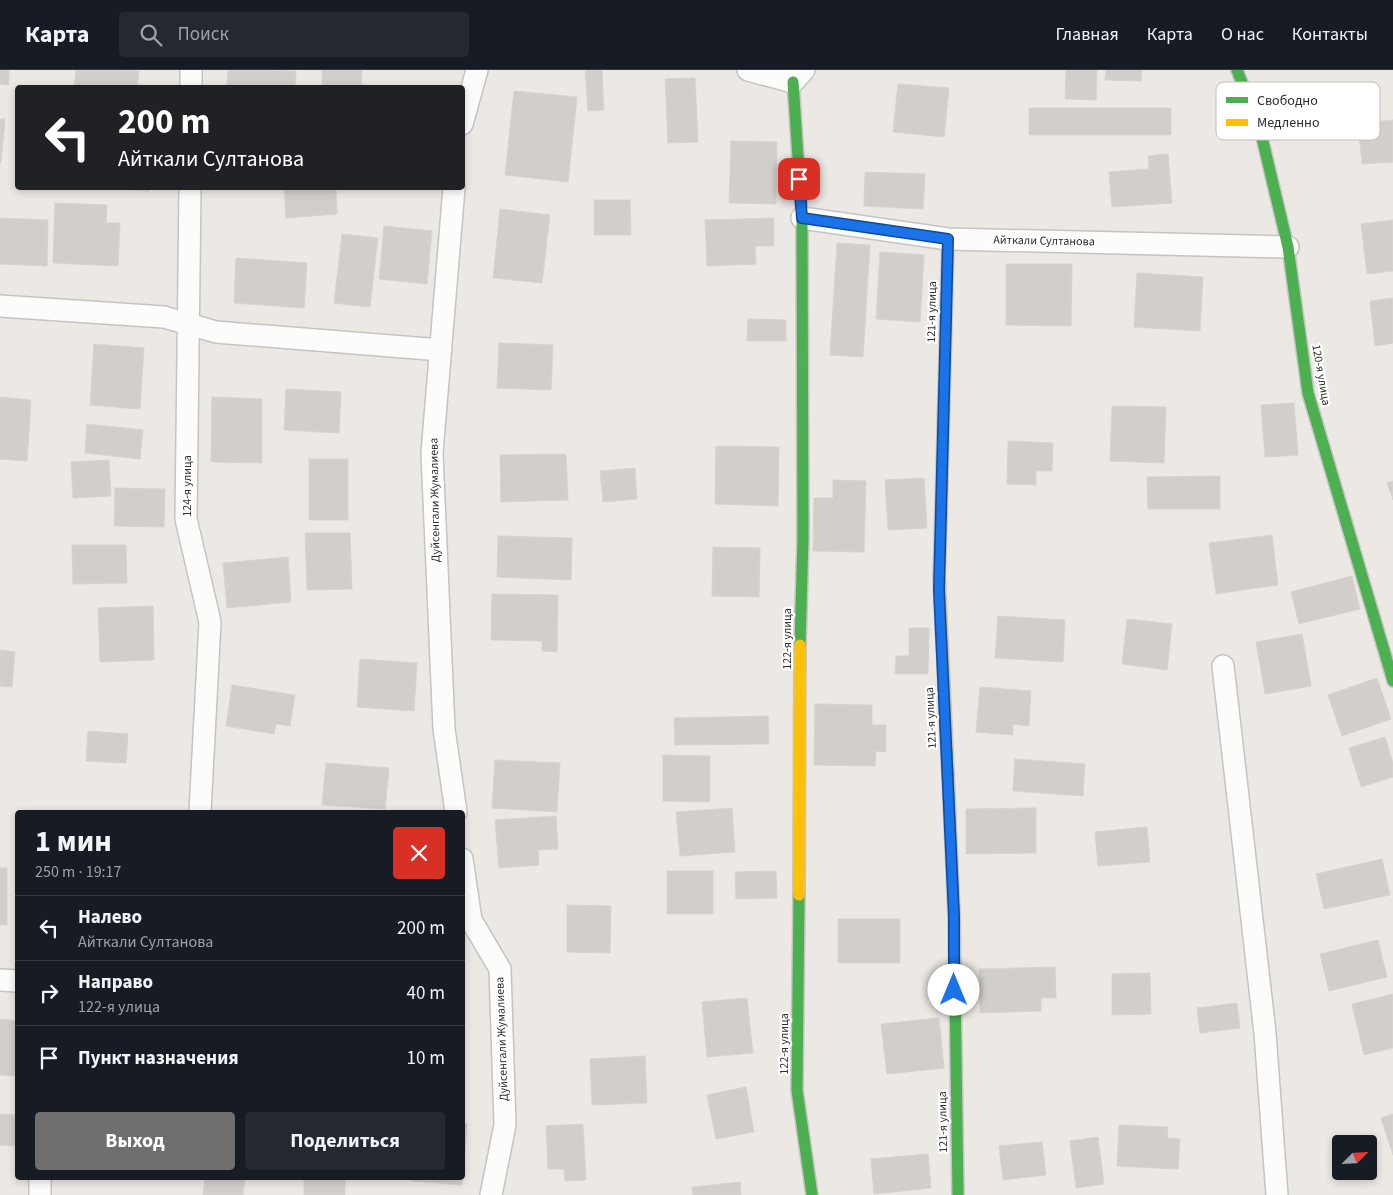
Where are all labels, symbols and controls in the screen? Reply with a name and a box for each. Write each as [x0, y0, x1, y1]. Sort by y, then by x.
search box [119, 12, 469, 57]
text: Карта [25, 17, 89, 52]
icon: search [137, 21, 165, 49]
text: Поиск [177, 21, 229, 48]
text: Главная [1056, 22, 1119, 47]
text: Карта [1147, 22, 1193, 47]
text: О нас [1221, 22, 1264, 47]
text: Контакты [1292, 22, 1368, 47]
legend [1216, 82, 1380, 140]
text: Свободно [1257, 91, 1318, 111]
text: 200 m [118, 97, 210, 147]
icon: left [35, 105, 100, 170]
text: Медленно [1257, 113, 1320, 133]
text: Айткали Султанова [118, 143, 304, 175]
pin [778, 158, 820, 200]
icon: arrive [785, 165, 813, 193]
street label: Айткали Султанова [993, 232, 1095, 250]
street label: 121-я улица [923, 281, 941, 343]
street label: 120-я улица [1307, 343, 1335, 407]
street label: Дуйсенгали Жумалиева [425, 438, 445, 562]
street label: 124-я улица [179, 455, 196, 517]
street label: 122-я улица [779, 608, 796, 670]
street label: 121-я улица [921, 687, 941, 749]
text: 1 мин [35, 820, 112, 863]
button: close [393, 827, 445, 879]
text: 250 m · 19:17 [35, 861, 122, 883]
text: Налево [78, 904, 142, 931]
icon: left [35, 914, 63, 942]
text: 200 m [397, 915, 445, 942]
text: Айткали Султанова [78, 931, 213, 953]
position arrow [927, 963, 979, 1015]
text: Направо [78, 969, 153, 996]
street label: Дуйсенгали Жумалиева [491, 977, 513, 1101]
icon: right [35, 979, 63, 1007]
text: 40 m [407, 980, 445, 1007]
text: 122-я улица [78, 996, 160, 1018]
street label: 122-я улица [776, 1013, 793, 1075]
icon: arrive [35, 1044, 63, 1072]
text: Пункт назначения [78, 1045, 239, 1072]
text: 10 m [407, 1045, 445, 1072]
street label: 121-я улица [934, 1091, 952, 1153]
button: Выход [35, 1112, 235, 1170]
button: Поделиться [245, 1112, 445, 1170]
north arrow [1332, 1135, 1378, 1180]
map controls [1332, 1135, 1377, 1180]

